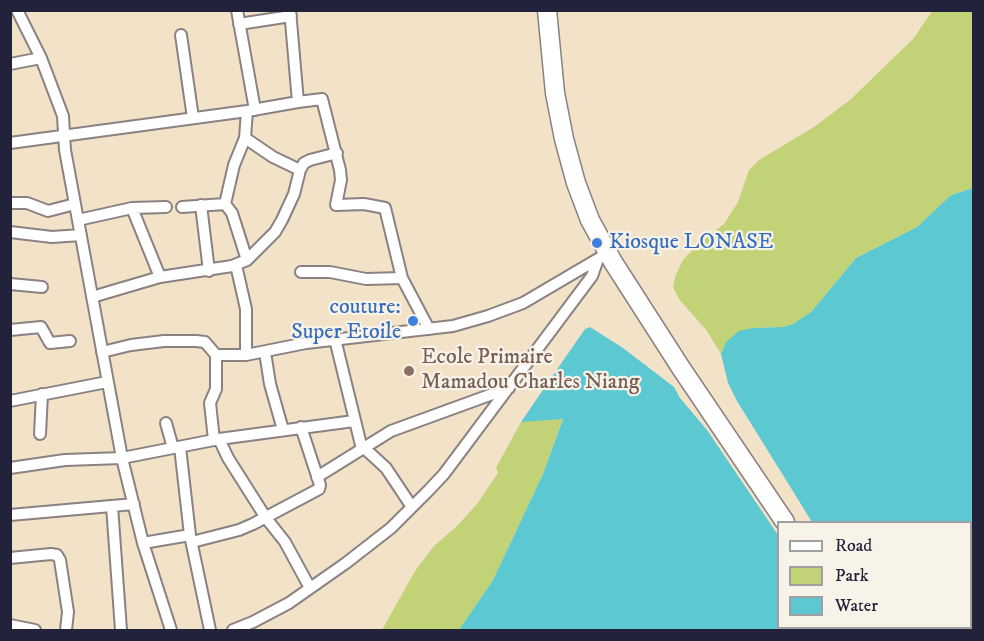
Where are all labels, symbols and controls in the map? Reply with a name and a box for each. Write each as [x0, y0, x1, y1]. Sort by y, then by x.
place label: Kiosque LONASE [609, 230, 773, 256]
marker: Kiosque LONASE [590, 236, 604, 250]
place label: couture: Super Etoile [291, 295, 401, 346]
marker: couture: Super Etoile [406, 314, 420, 328]
place label: Ecole Primaire Mamadou Charles Niang [421, 345, 639, 396]
marker: Ecole Primaire Mamadou Charles Niang [402, 364, 416, 378]
legend [777, 521, 972, 629]
text: Road [835, 535, 872, 557]
text: Park [835, 565, 869, 587]
text: Water [835, 595, 878, 617]

